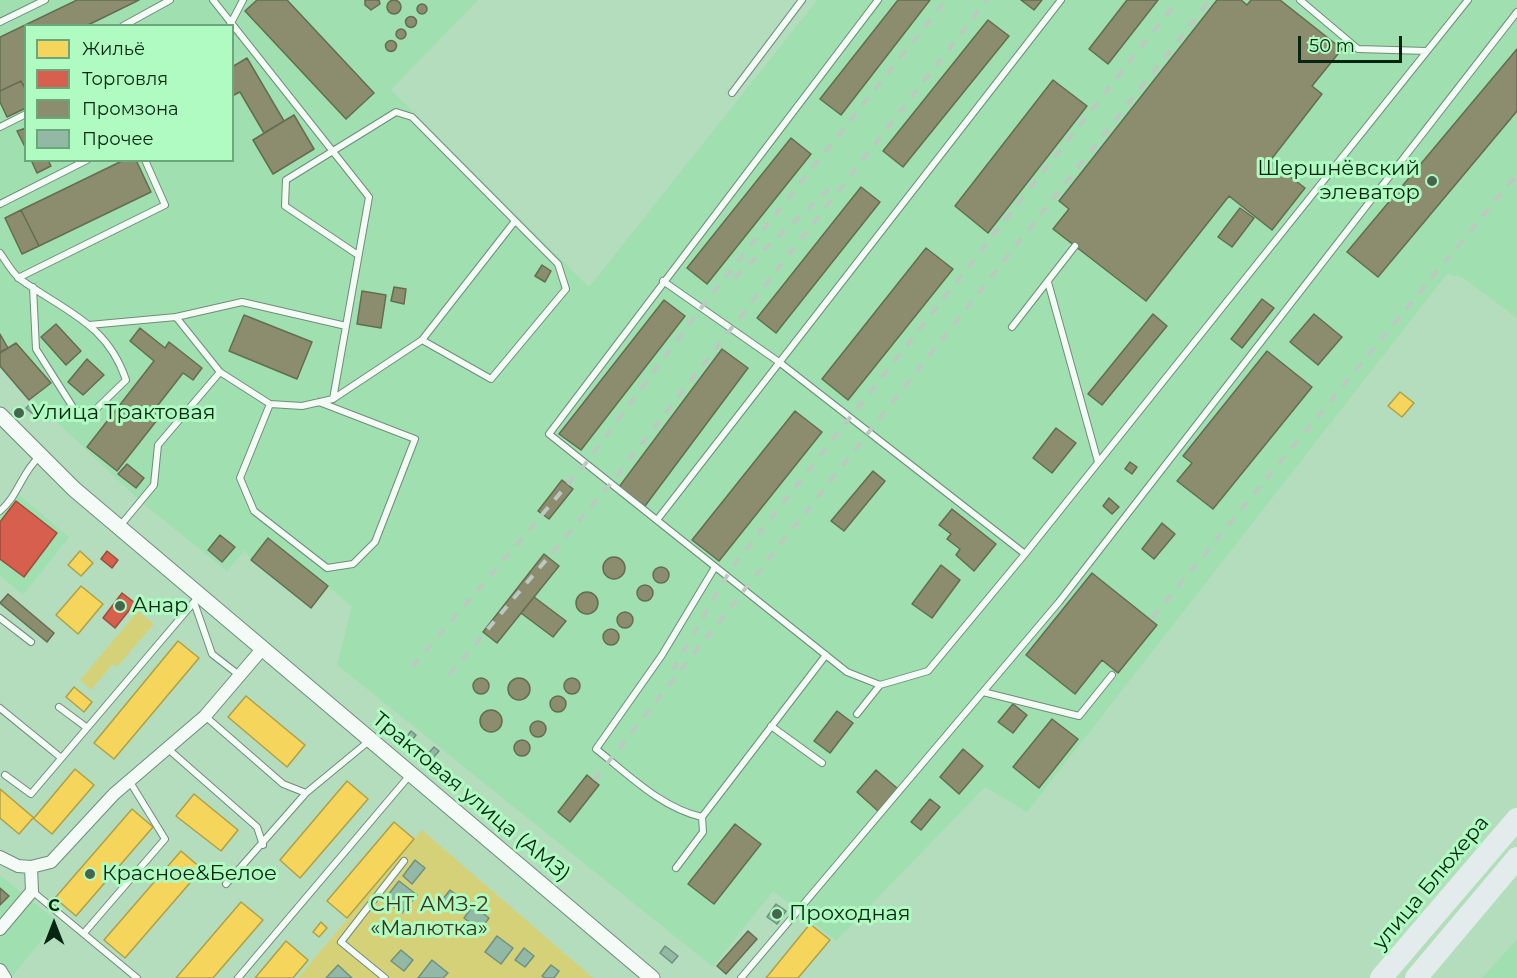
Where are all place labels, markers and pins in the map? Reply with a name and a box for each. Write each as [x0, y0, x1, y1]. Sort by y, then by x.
place label: Шершнёвский элеватор [1257, 156, 1420, 206]
marker: Шершнёвский элеватор [1425, 174, 1439, 188]
place label: Улица Трактовая [31, 400, 216, 426]
marker: Улица Трактовая [12, 406, 26, 420]
place label: Анар [132, 593, 188, 619]
marker: Анар [113, 599, 127, 613]
place label: Красное&Белое [102, 861, 277, 887]
marker: Красное&Белое [83, 867, 97, 881]
place label: Проходная [789, 901, 911, 927]
marker: Проходная [770, 907, 784, 921]

